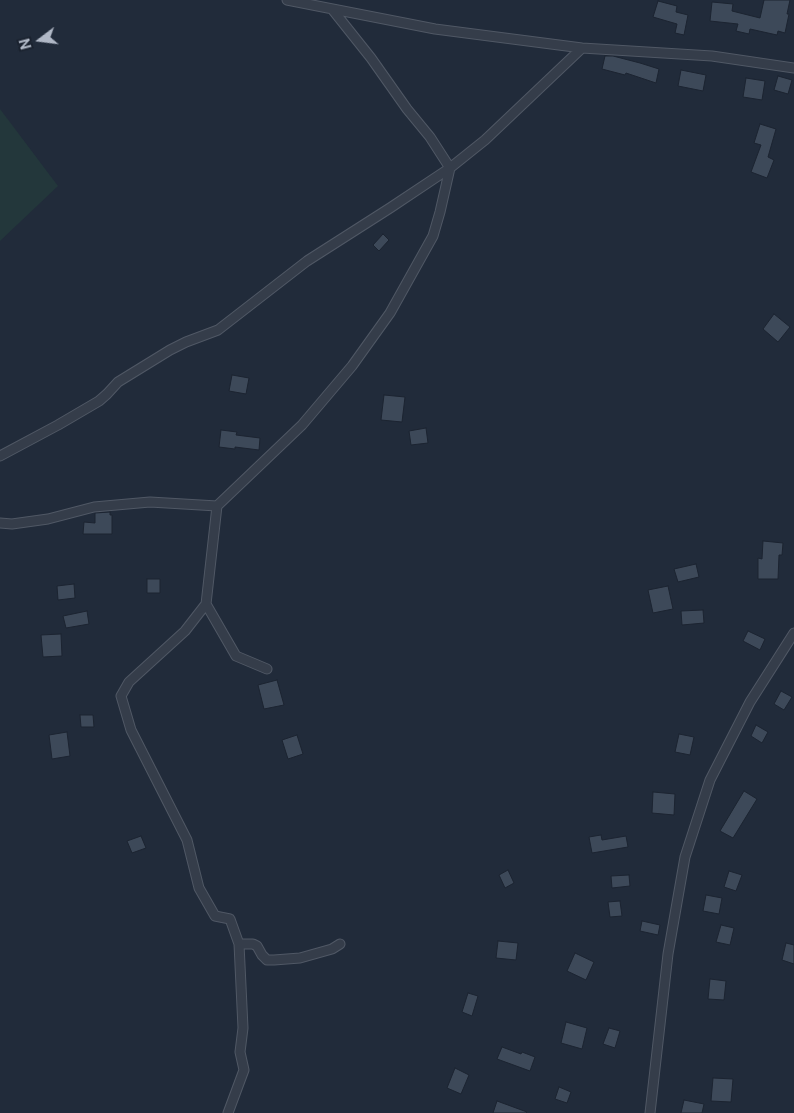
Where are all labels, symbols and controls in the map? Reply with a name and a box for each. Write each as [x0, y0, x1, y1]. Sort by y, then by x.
north arrow [15, 15, 65, 65]
text: N [16, 37, 35, 51]

